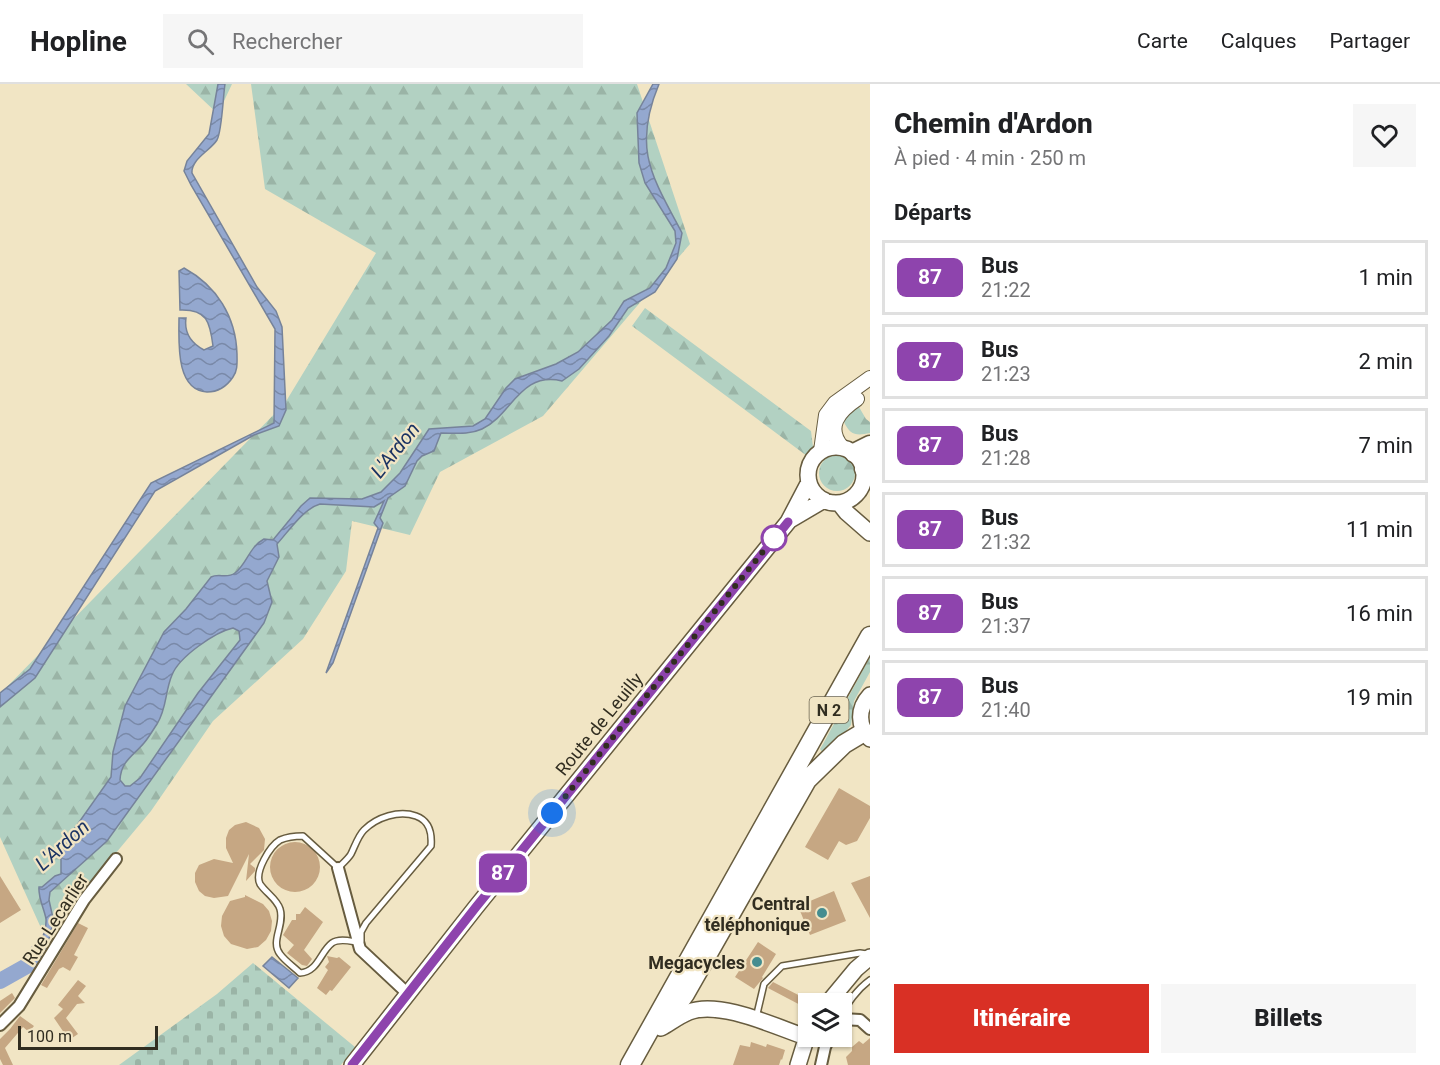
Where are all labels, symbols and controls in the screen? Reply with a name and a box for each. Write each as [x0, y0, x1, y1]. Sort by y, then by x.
search box [163, 14, 583, 68]
text: Hopline [30, 25, 127, 58]
icon: search [184, 25, 217, 58]
text: Rechercher [232, 29, 343, 54]
text: Carte [1137, 29, 1188, 53]
text: Calques [1221, 29, 1296, 53]
text: Partager [1329, 29, 1410, 53]
button: heart [1353, 104, 1416, 167]
text: Chemin d'Ardon [894, 107, 1093, 140]
text: À pied · 4 min · 250 m [894, 146, 1086, 170]
text: Départs [894, 200, 972, 225]
text: Bus [981, 253, 1019, 278]
text: 87 [918, 265, 942, 289]
text: 1 min [1358, 265, 1413, 290]
text: 21:22 [981, 278, 1031, 302]
text: Bus [981, 337, 1019, 362]
text: 87 [918, 349, 942, 373]
text: 2 min [1358, 349, 1413, 374]
text: 21:23 [981, 362, 1031, 386]
water label: L'Ardon [365, 417, 425, 483]
text: Bus [981, 421, 1019, 446]
text: 87 [918, 433, 942, 457]
text: 7 min [1358, 433, 1413, 458]
text: 21:28 [981, 446, 1031, 470]
text: Bus [981, 505, 1019, 530]
text: 87 [918, 517, 942, 541]
text: 11 min [1346, 517, 1413, 542]
unlabelled marker [761, 525, 787, 551]
text: 21:32 [981, 530, 1031, 554]
text: Bus [981, 589, 1019, 614]
text: 87 [918, 601, 942, 625]
text: 16 min [1346, 601, 1413, 626]
text: 21:37 [981, 614, 1031, 638]
street label: Route de Leuilly [551, 668, 647, 780]
text: Bus [981, 673, 1019, 698]
text: 87 [918, 685, 942, 709]
text: 19 min [1346, 685, 1413, 710]
road number: N 2 [810, 697, 848, 723]
text: 21:40 [981, 698, 1031, 722]
your location [537, 798, 567, 828]
water label: L'Ardon [30, 815, 94, 875]
line badge: 87 [476, 854, 530, 892]
text: 87 [491, 861, 515, 885]
street label: Rue Lecarlier [18, 870, 92, 968]
place label: Central téléphonique [705, 893, 810, 935]
marker: Central téléphonique [815, 906, 829, 920]
place label: Megacycles [648, 952, 745, 973]
marker: Megacycles [750, 955, 764, 969]
button: Itinéraire [894, 984, 1149, 1053]
button: Billets [1161, 984, 1416, 1053]
map controls [798, 993, 852, 1047]
button: layers [798, 993, 852, 1047]
scale bar [18, 1023, 158, 1050]
text: 100 m [27, 1027, 72, 1046]

